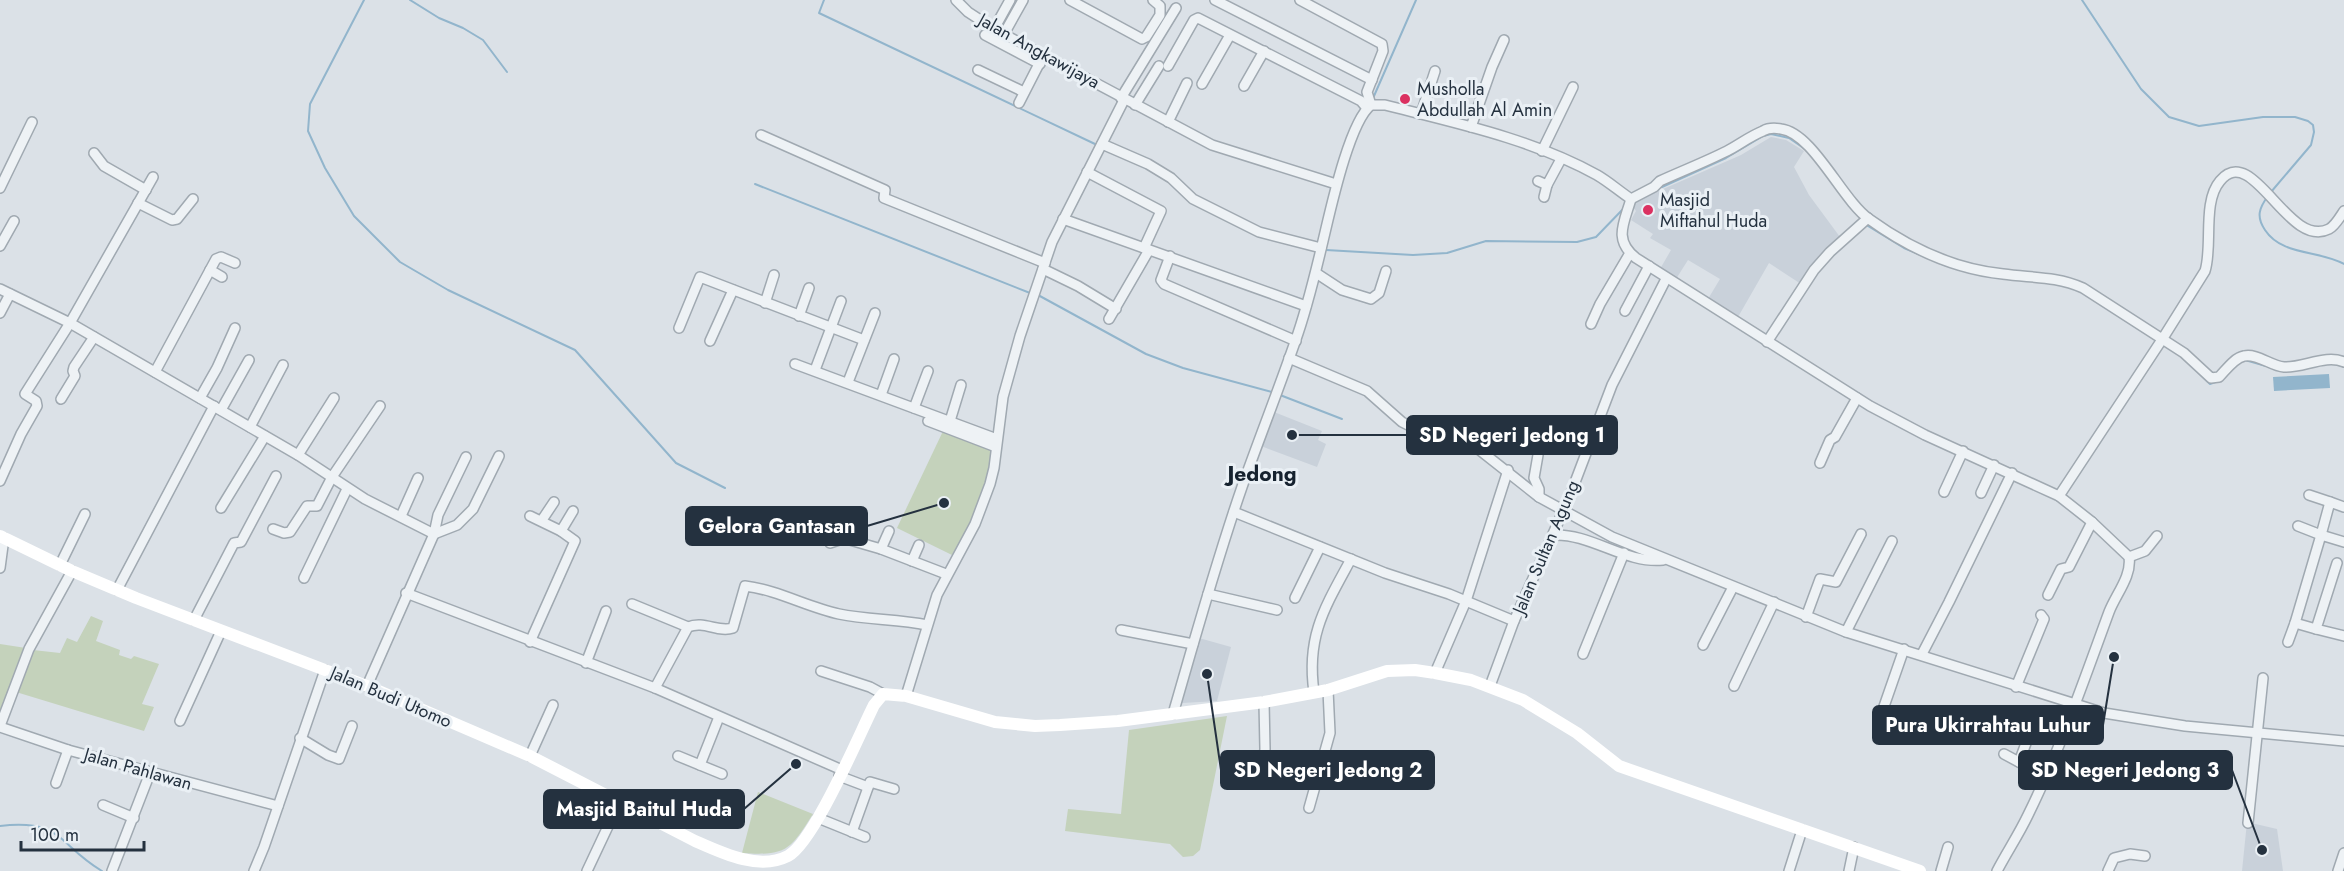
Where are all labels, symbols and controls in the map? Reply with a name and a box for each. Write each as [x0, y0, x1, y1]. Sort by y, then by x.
street label: Jalan Angkawijaya [972, 6, 1104, 95]
place label: Musholla Abdullah Al Amin [1417, 76, 1552, 123]
marker: Musholla Abdullah Al Amin [1398, 92, 1412, 106]
place label: Masjid Miftahul Huda [1660, 187, 1767, 234]
marker: Masjid Miftahul Huda [1641, 203, 1655, 217]
callout: SD Negeri Jedong 1 [1407, 416, 1617, 454]
text: SD Negeri Jedong 1 [1419, 421, 1605, 450]
district label: Jedong [1223, 459, 1297, 489]
street label: Jalan Sultan Agung [1505, 476, 1586, 620]
callout: Gelora Gantasan [686, 507, 867, 545]
text: Gelora Gantasan [698, 512, 856, 541]
street label: Jalan Budi Utomo [324, 659, 456, 734]
callout: Pura Ukirrahtau Luhur [1873, 706, 2103, 744]
text: Pura Ukirrahtau Luhur [1885, 711, 2092, 740]
street label: Jalan Pahlawan [79, 741, 195, 797]
callout: SD Negeri Jedong 2 [1221, 751, 1434, 789]
callout: SD Negeri Jedong 3 [2019, 751, 2232, 789]
text: SD Negeri Jedong 2 [1234, 756, 1422, 785]
text: SD Negeri Jedong 3 [2031, 756, 2219, 785]
callout: Masjid Baitul Huda [544, 790, 744, 828]
text: Masjid Baitul Huda [556, 795, 732, 824]
scale bar [21, 814, 144, 852]
text: 100 m [30, 822, 79, 848]

